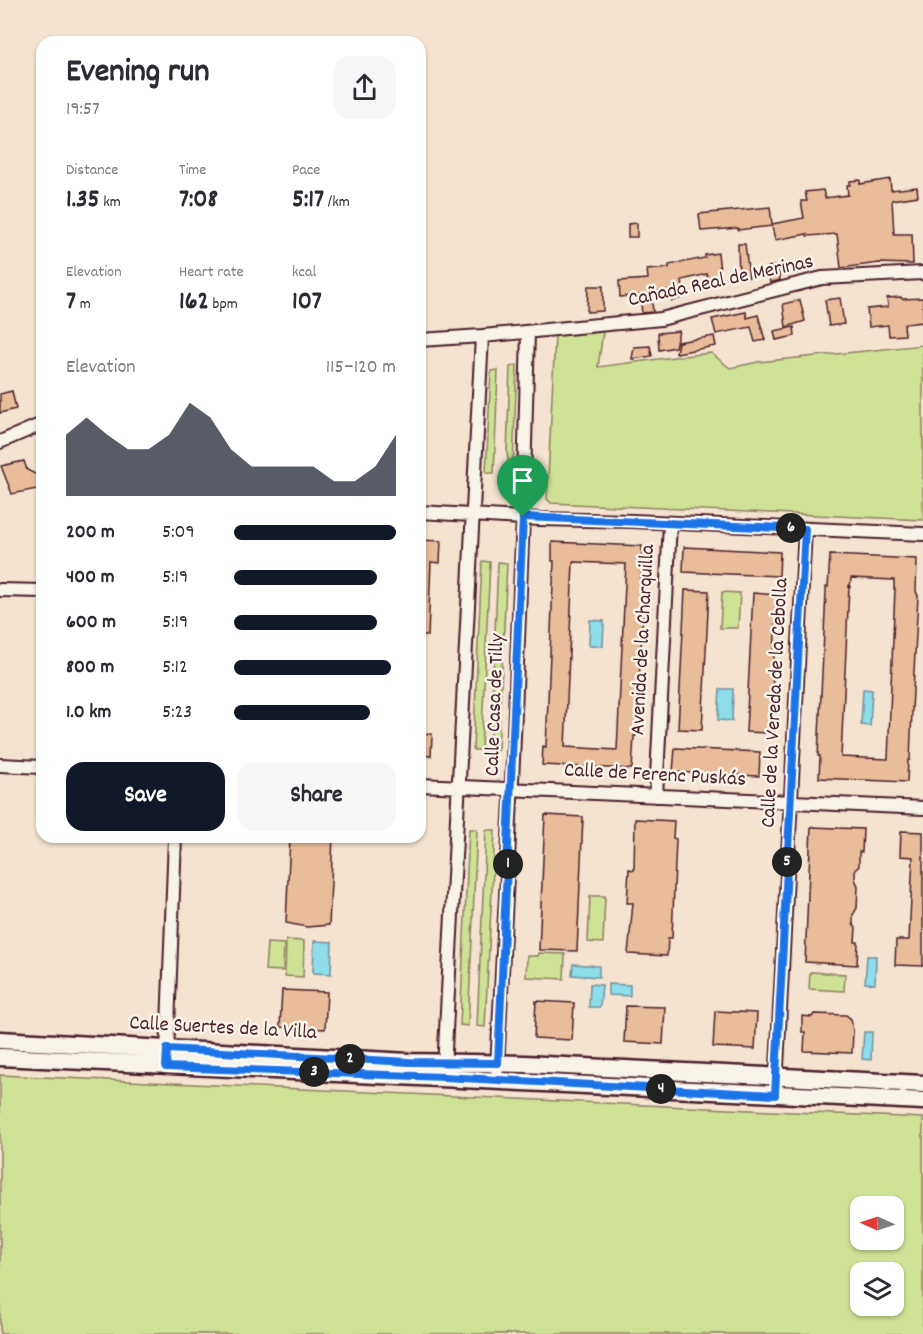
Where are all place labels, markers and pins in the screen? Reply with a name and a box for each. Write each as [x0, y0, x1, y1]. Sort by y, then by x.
pin [497, 455, 548, 517]
pin: 6 [776, 513, 806, 543]
pin: 5 [772, 847, 802, 877]
pin: 1 [493, 849, 523, 879]
pin: 2 [335, 1044, 365, 1074]
pin: 3 [299, 1057, 329, 1087]
pin: 4 [646, 1074, 676, 1104]

